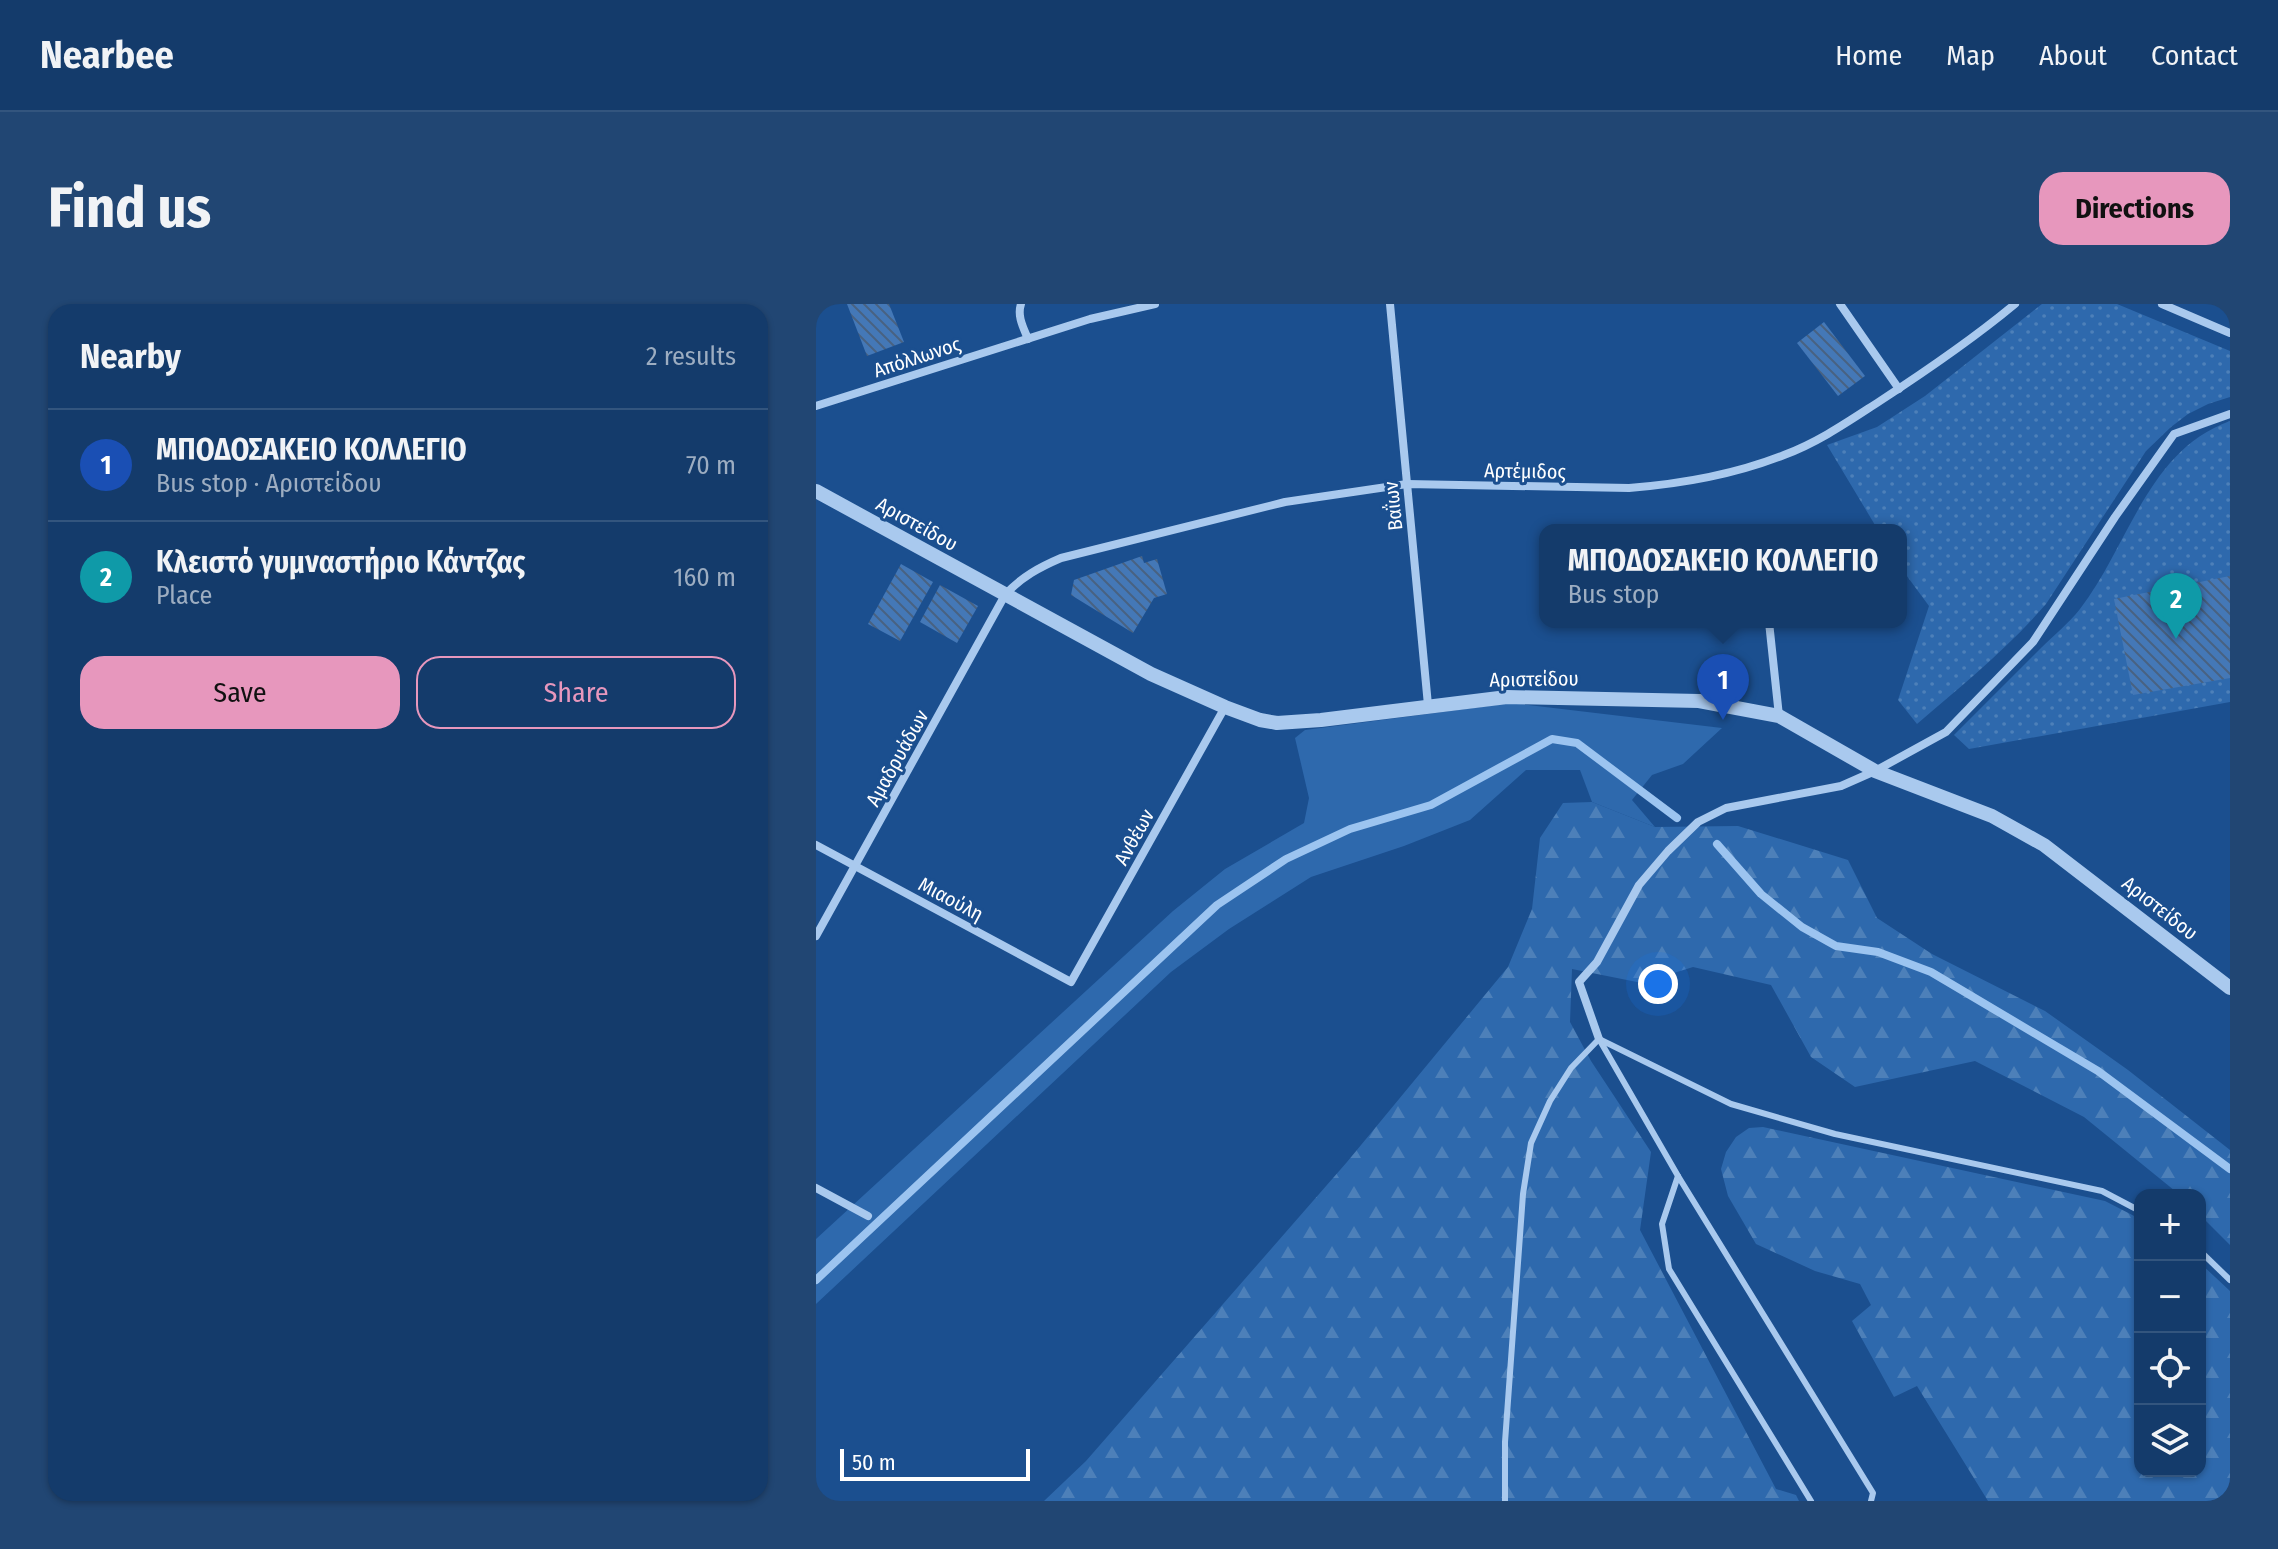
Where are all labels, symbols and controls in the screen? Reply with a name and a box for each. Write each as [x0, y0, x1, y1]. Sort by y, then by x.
text: Nearbee [40, 32, 174, 78]
text: Home [1835, 39, 1902, 72]
text: Map [1946, 39, 1995, 72]
text: About [2039, 39, 2107, 72]
text: Contact [2151, 39, 2238, 72]
button: Directions [2039, 172, 2230, 245]
text: Find us [48, 175, 211, 242]
street label: Απόλλωνος [870, 331, 964, 382]
text: Nearby [80, 336, 181, 377]
text: 2 results [646, 341, 736, 372]
text: ΜΠΟΔΟΣΑΚΕΙΟ ΚΟΛΛΕΓΙΟ [156, 432, 467, 468]
text: 1 [101, 450, 112, 481]
text: 70 m [686, 450, 736, 481]
street label: Αρτέμιδος [1484, 458, 1567, 484]
text: Bus stop · Αριστείδου [156, 468, 382, 499]
street label: Βαΐων [1378, 480, 1408, 532]
street label: Αριστείδου [872, 492, 962, 556]
popup [1539, 524, 1907, 628]
text: ΜΠΟΔΟΣΑΚΕΙΟ ΚΟΛΛΕΓΙΟ [1568, 543, 1878, 579]
text: Κλειστό γυμναστήριο Κάντζας [156, 544, 525, 580]
text: 2 [100, 562, 112, 593]
text: 160 m [673, 562, 736, 593]
pin: 2 [2150, 573, 2202, 639]
text: Bus stop [1568, 579, 1659, 610]
text: Place [156, 580, 212, 611]
pin: 1 [1697, 654, 1749, 720]
button: Save [80, 656, 400, 729]
button: Share [416, 656, 736, 729]
street label: Αριστείδου [1489, 666, 1579, 692]
street label: Αμαδρυάδων [861, 705, 933, 810]
street label: Ανθέων [1109, 805, 1159, 869]
street label: Αριστείδου [2117, 871, 2203, 945]
street label: Μιαούλη [914, 872, 988, 926]
your location [1638, 964, 1678, 1004]
map controls [2134, 1189, 2206, 1477]
button: + [2134, 1189, 2206, 1261]
button: − [2134, 1261, 2206, 1333]
button: locate [2134, 1333, 2206, 1405]
button: layers [2134, 1405, 2206, 1477]
scale bar [840, 1445, 1030, 1481]
text: 50 m [852, 1449, 896, 1476]

